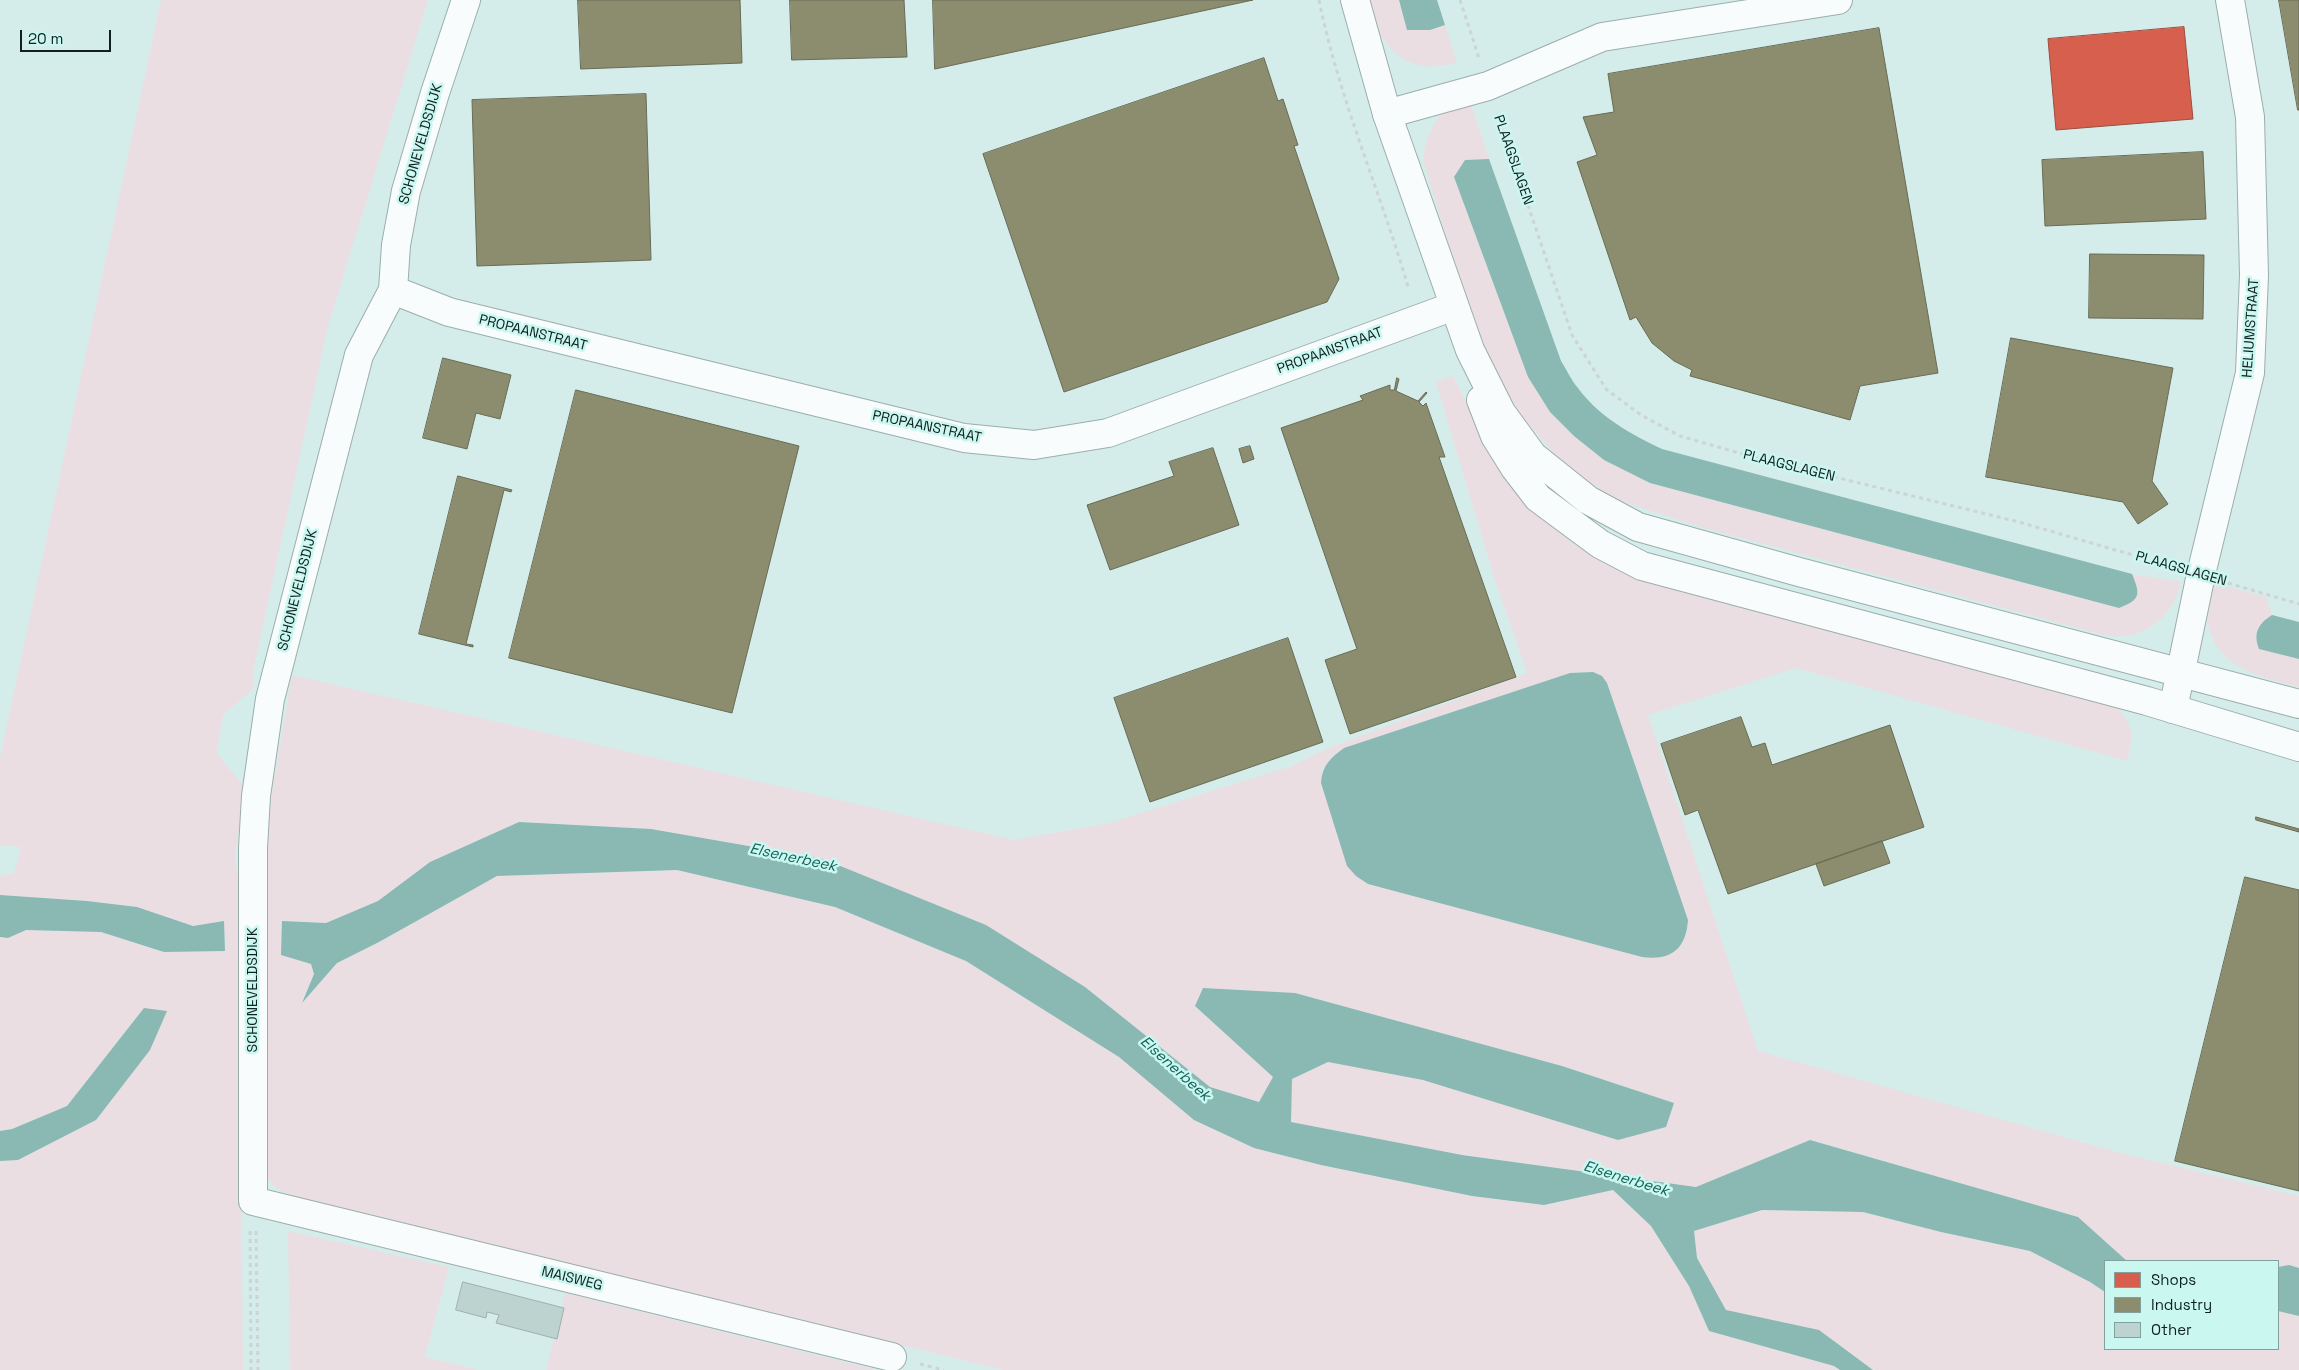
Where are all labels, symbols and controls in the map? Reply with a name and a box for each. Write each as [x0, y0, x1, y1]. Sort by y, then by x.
scale bar [22, 20, 114, 52]
text: 20 m [28, 29, 63, 48]
street label: SCHONEVELDSDIJK [396, 82, 446, 206]
street label: PLAAGSLAGEN [1490, 113, 1536, 207]
street label: HELIUMSTRAAT [2239, 278, 2263, 378]
street label: PROPAANSTRAAT [477, 311, 589, 355]
street label: PROPAANSTRAAT [1275, 324, 1385, 378]
street label: PROPAANSTRAAT [871, 407, 983, 447]
street label: PLAAGSLAGEN [1741, 446, 1837, 486]
street label: SCHONEVELDSDIJK [275, 527, 321, 653]
street label: PLAAGSLAGEN [2133, 548, 2229, 590]
water label: Elsenerbeek [748, 840, 838, 876]
street label: SCHONEVELDSDIJK [245, 928, 261, 1052]
water label: Elsenerbeek [1136, 1033, 1214, 1105]
water label: Elsenerbeek [1581, 1158, 1671, 1200]
legend [2104, 1260, 2279, 1350]
street label: MAISWEG [540, 1263, 604, 1295]
text: Shops [2151, 1270, 2196, 1289]
text: Industry [2151, 1295, 2212, 1314]
text: Other [2151, 1320, 2192, 1339]

